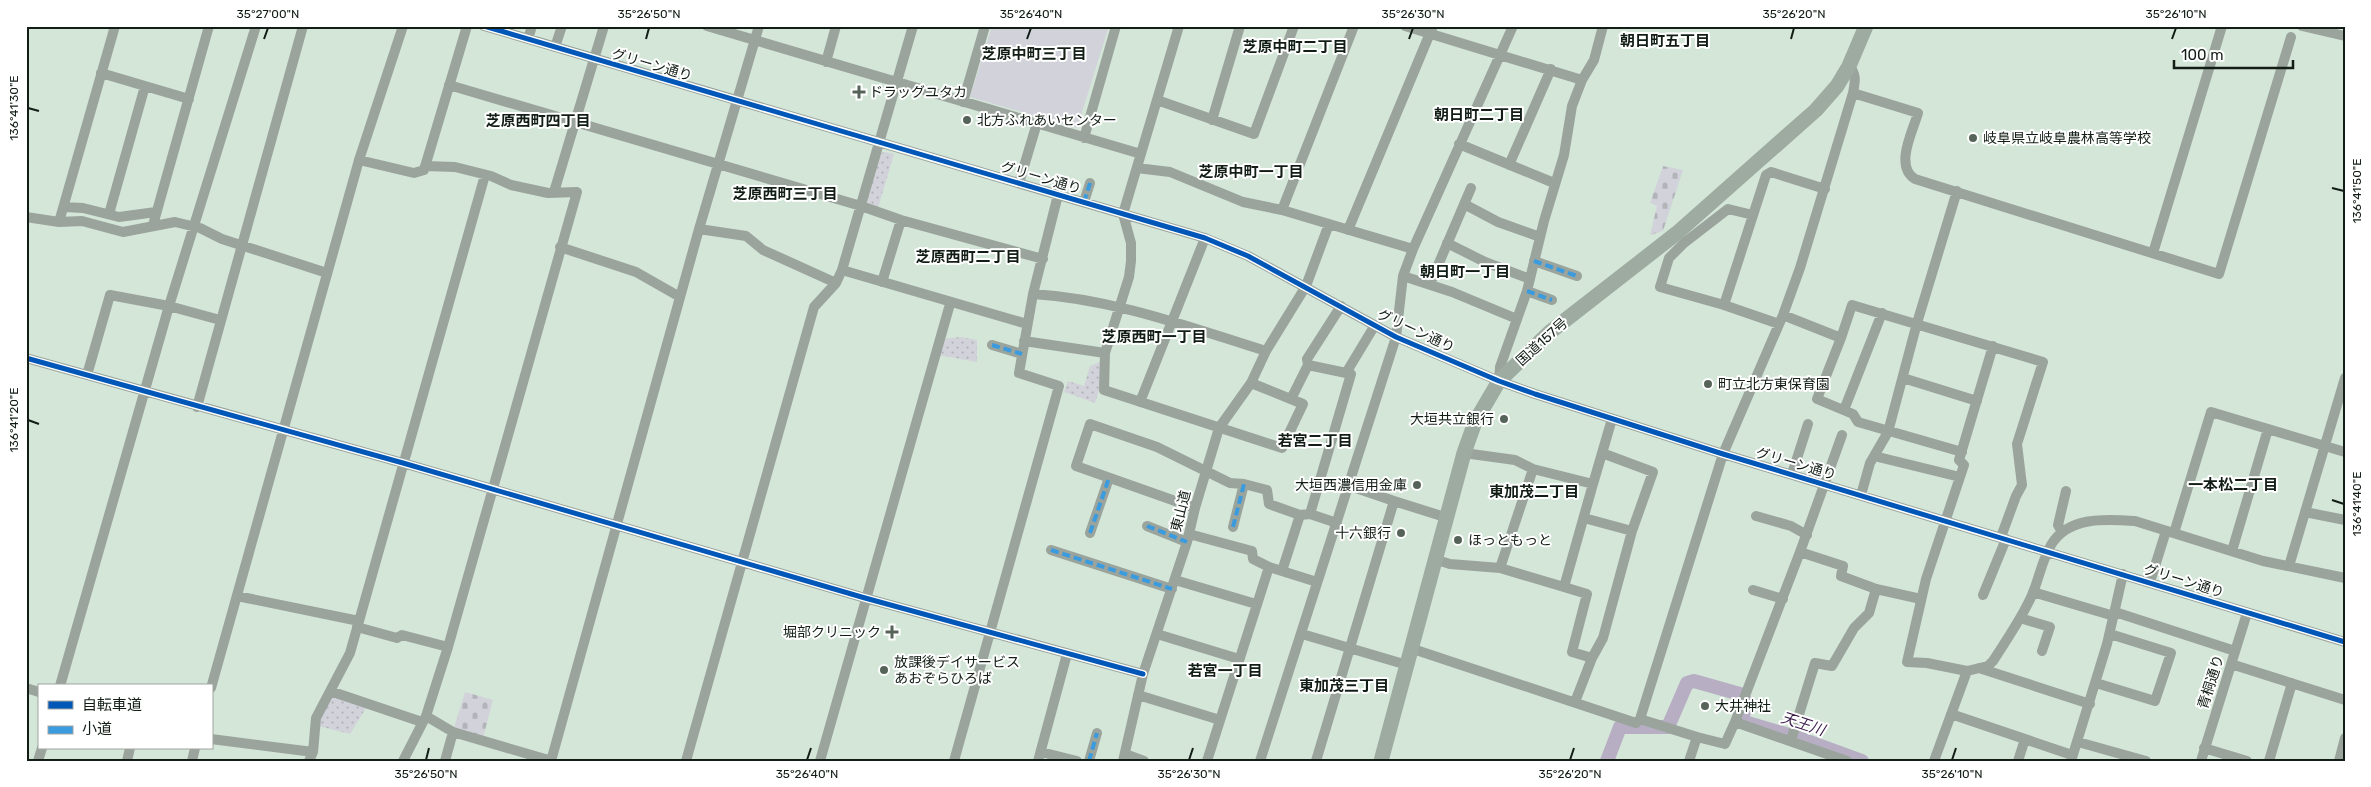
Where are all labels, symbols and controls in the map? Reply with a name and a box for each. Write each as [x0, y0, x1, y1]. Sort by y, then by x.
text: 35°27'00"N [237, 7, 299, 21]
text: 35°26'50"N [617, 7, 681, 21]
text: 35°26'40"N [1000, 7, 1062, 21]
text: 35°26'30"N [1381, 7, 1445, 21]
text: 35°26'20"N [1763, 7, 1825, 21]
text: 35°26'10"N [2145, 7, 2207, 21]
district label: 朝日町五丁目 [1620, 32, 1710, 50]
district label: 芝原中町二丁目 [1242, 38, 1348, 56]
scale bar [2174, 38, 2292, 70]
street label: グリーン通り [610, 45, 694, 85]
district label: 芝原中町三丁目 [981, 45, 1087, 63]
text: 100 m [2181, 46, 2223, 64]
text: 136°41'30"E [7, 75, 21, 141]
place label: ドラッグユタカ [869, 84, 967, 101]
marker: ドラッグユタカ [853, 86, 865, 98]
district label: 朝日町二丁目 [1434, 106, 1524, 124]
district label: 芝原西町四丁目 [485, 112, 591, 130]
place label: 北方ふれあいセンター [977, 112, 1117, 129]
marker: 北方ふれあいセンター [961, 114, 973, 126]
place label: 岐阜県立岐阜農林高等学校 [1983, 130, 2151, 147]
marker: 岐阜県立岐阜農林高等学校 [1967, 132, 1979, 144]
street label: グリーン通り [999, 158, 1083, 198]
text: 136°41'50"E [2350, 158, 2364, 224]
district label: 芝原中町一丁目 [1198, 163, 1304, 181]
district label: 芝原西町三丁目 [732, 185, 838, 203]
district label: 芝原西町二丁目 [915, 248, 1021, 266]
district label: 朝日町一丁目 [1420, 263, 1510, 281]
street label: グリーン通り [1375, 306, 1457, 356]
street label: 国道157号 [1513, 314, 1571, 370]
district label: 芝原西町一丁目 [1101, 328, 1207, 346]
place label: 町立北方東保育園 [1718, 376, 1830, 393]
marker: 町立北方東保育園 [1702, 378, 1714, 390]
text: 136°41'20"E [7, 387, 21, 453]
place label: 大垣共立銀行 [1410, 411, 1494, 428]
marker: 大垣共立銀行 [1498, 413, 1510, 425]
district label: 若宮二丁目 [1277, 432, 1353, 450]
street label: グリーン通り [1754, 444, 1838, 484]
text: 136°41'40"E [2350, 472, 2364, 536]
district label: 一本松二丁目 [2188, 476, 2278, 494]
place label: 大垣西濃信用金庫 [1295, 477, 1407, 494]
marker: 大垣西濃信用金庫 [1411, 479, 1423, 491]
district label: 東加茂二丁目 [1489, 483, 1579, 501]
street label: 東山道 [1168, 489, 1194, 533]
place label: 十六銀行 [1335, 525, 1391, 542]
marker: 十六銀行 [1395, 527, 1407, 539]
place label: ほっともっと [1468, 532, 1552, 549]
marker: ほっともっと [1452, 534, 1464, 546]
street label: グリーン通り [2142, 561, 2226, 601]
place label: 堀部クリニック [783, 624, 881, 641]
marker: 堀部クリニック [885, 625, 899, 639]
street label: 青桐通り [2194, 653, 2228, 711]
place label: 放課後デイサービス あおぞらひろば [894, 654, 1020, 687]
district label: 若宮一丁目 [1187, 662, 1263, 680]
marker: 放課後デイサービス あおぞらひろば [878, 664, 890, 676]
district label: 東加茂三丁目 [1299, 677, 1389, 695]
legend [38, 684, 212, 750]
text: 自転車道 [82, 696, 142, 714]
place label: 大井神社 [1715, 698, 1771, 715]
marker: 大井神社 [1699, 700, 1711, 712]
water label: 天王川 [1779, 708, 1829, 740]
text: 小道 [82, 720, 112, 738]
text: 35°26'50"N [394, 767, 458, 781]
text: 35°26'40"N [776, 767, 838, 781]
text: 35°26'30"N [1157, 767, 1221, 781]
text: 35°26'20"N [1539, 767, 1601, 781]
text: 35°26'10"N [1921, 767, 1983, 781]

